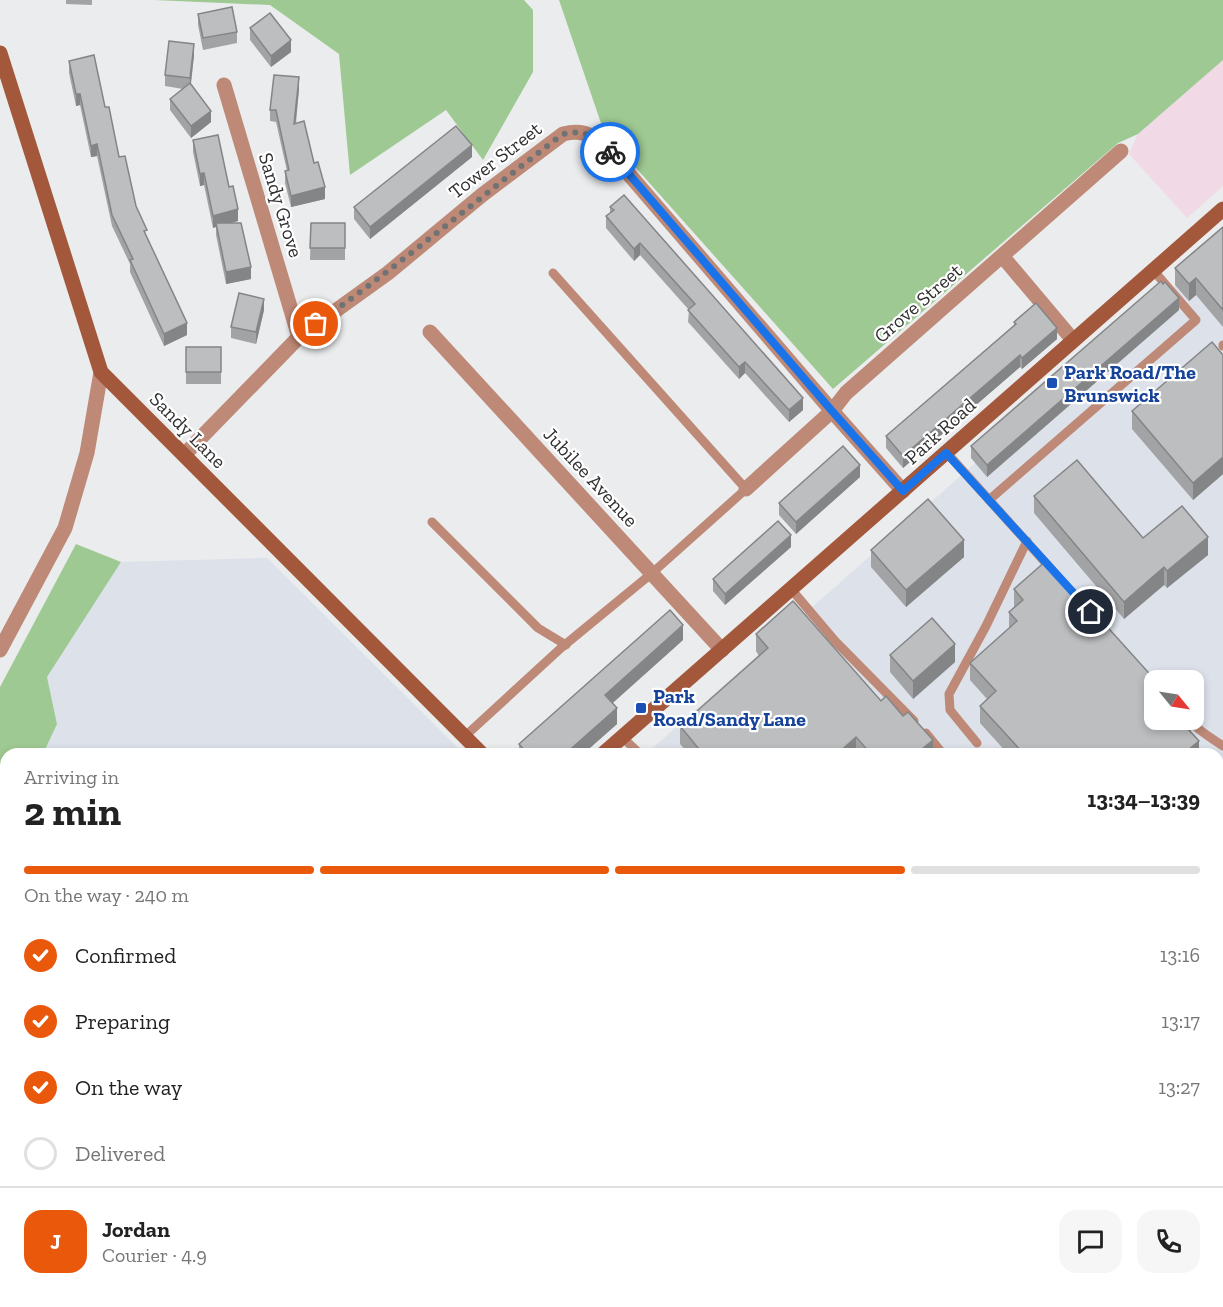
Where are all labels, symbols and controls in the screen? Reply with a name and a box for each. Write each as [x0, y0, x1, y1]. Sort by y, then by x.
street label: Tower Street [444, 116, 547, 204]
courier [580, 122, 640, 182]
icon: bike [594, 136, 627, 169]
street label: Sandy Grove [254, 150, 308, 260]
street label: Grove Street [869, 258, 967, 348]
pin [290, 298, 341, 349]
icon: bag [299, 307, 332, 340]
place label: Park Road/The Brunswick [1064, 360, 1196, 407]
marker: Park Road/The Brunswick [1045, 376, 1059, 390]
street label: Sandy Lane [145, 387, 231, 473]
street label: Park Road [900, 393, 980, 469]
street label: Jubilee Avenue [539, 422, 643, 532]
pin [1065, 586, 1116, 637]
icon: home [1074, 595, 1107, 628]
north arrow [1144, 670, 1204, 730]
map controls [1144, 670, 1204, 730]
place label: Park Road/Sandy Lane [653, 684, 806, 731]
marker: Park Road/Sandy Lane [634, 701, 648, 715]
text: Arriving in [24, 765, 119, 789]
text: 13:34–13:39 [1087, 786, 1200, 813]
text: 2 min [24, 788, 121, 835]
text: On the way · 240 m [24, 883, 189, 907]
icon: check [24, 939, 57, 972]
text: Confirmed [75, 942, 176, 969]
text: 13:16 [1160, 943, 1200, 967]
icon: check [24, 1005, 57, 1038]
text: Preparing [75, 1008, 170, 1035]
text: 13:17 [1161, 1009, 1200, 1033]
icon: check [24, 1071, 57, 1104]
text: On the way [75, 1074, 182, 1101]
text: 13:27 [1158, 1075, 1200, 1099]
text: Delivered [75, 1140, 165, 1167]
button: chat [1059, 1210, 1122, 1273]
button: phone [1137, 1210, 1200, 1273]
text: Jordan [102, 1216, 170, 1243]
text: J [50, 1228, 61, 1255]
text: Courier · 4.9 [102, 1243, 207, 1267]

